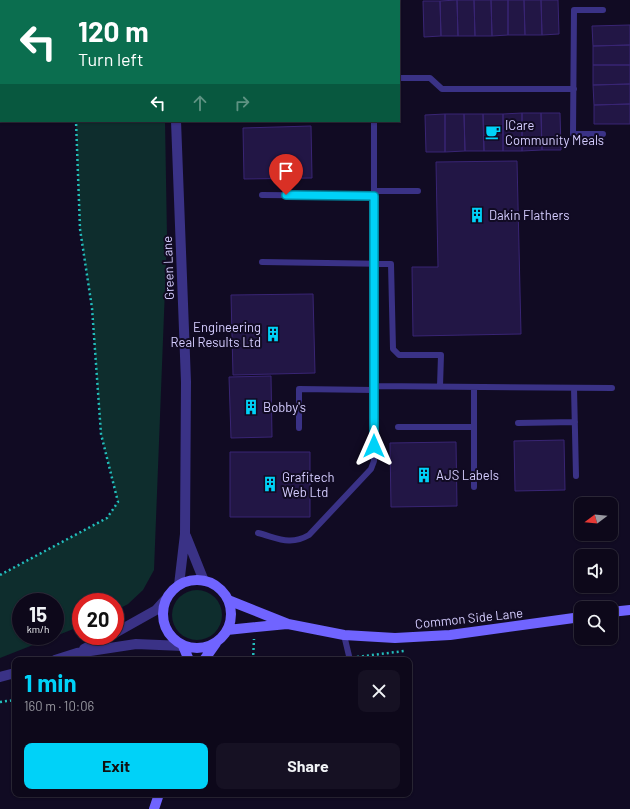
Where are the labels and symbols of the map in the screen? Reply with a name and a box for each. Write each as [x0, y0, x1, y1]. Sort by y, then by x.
place label: ICare Community Meals [505, 117, 604, 148]
cafe icon: ICare Community Meals [484, 123, 502, 141]
pin [269, 154, 303, 195]
building icon: Dakin Flathers [468, 206, 486, 224]
place label: Dakin Flathers [489, 207, 570, 223]
street label: Green Lane [159, 236, 177, 300]
place label: Engineering Real Results Ltd [171, 319, 261, 350]
building icon: Engineering Real Results Ltd [264, 325, 282, 343]
building icon: Bobby's [242, 398, 260, 416]
place label: Bobby's [263, 399, 306, 415]
position arrow [353, 425, 395, 467]
building icon: AJS Labels [415, 466, 433, 484]
place label: AJS Labels [436, 467, 499, 483]
place label: Grafitech Web Ltd [282, 469, 335, 500]
building icon: Grafitech Web Ltd [261, 475, 279, 493]
north arrow [574, 497, 618, 541]
speed limit sign: 20 [72, 593, 124, 645]
street label: Common Side Lane [414, 604, 524, 632]

